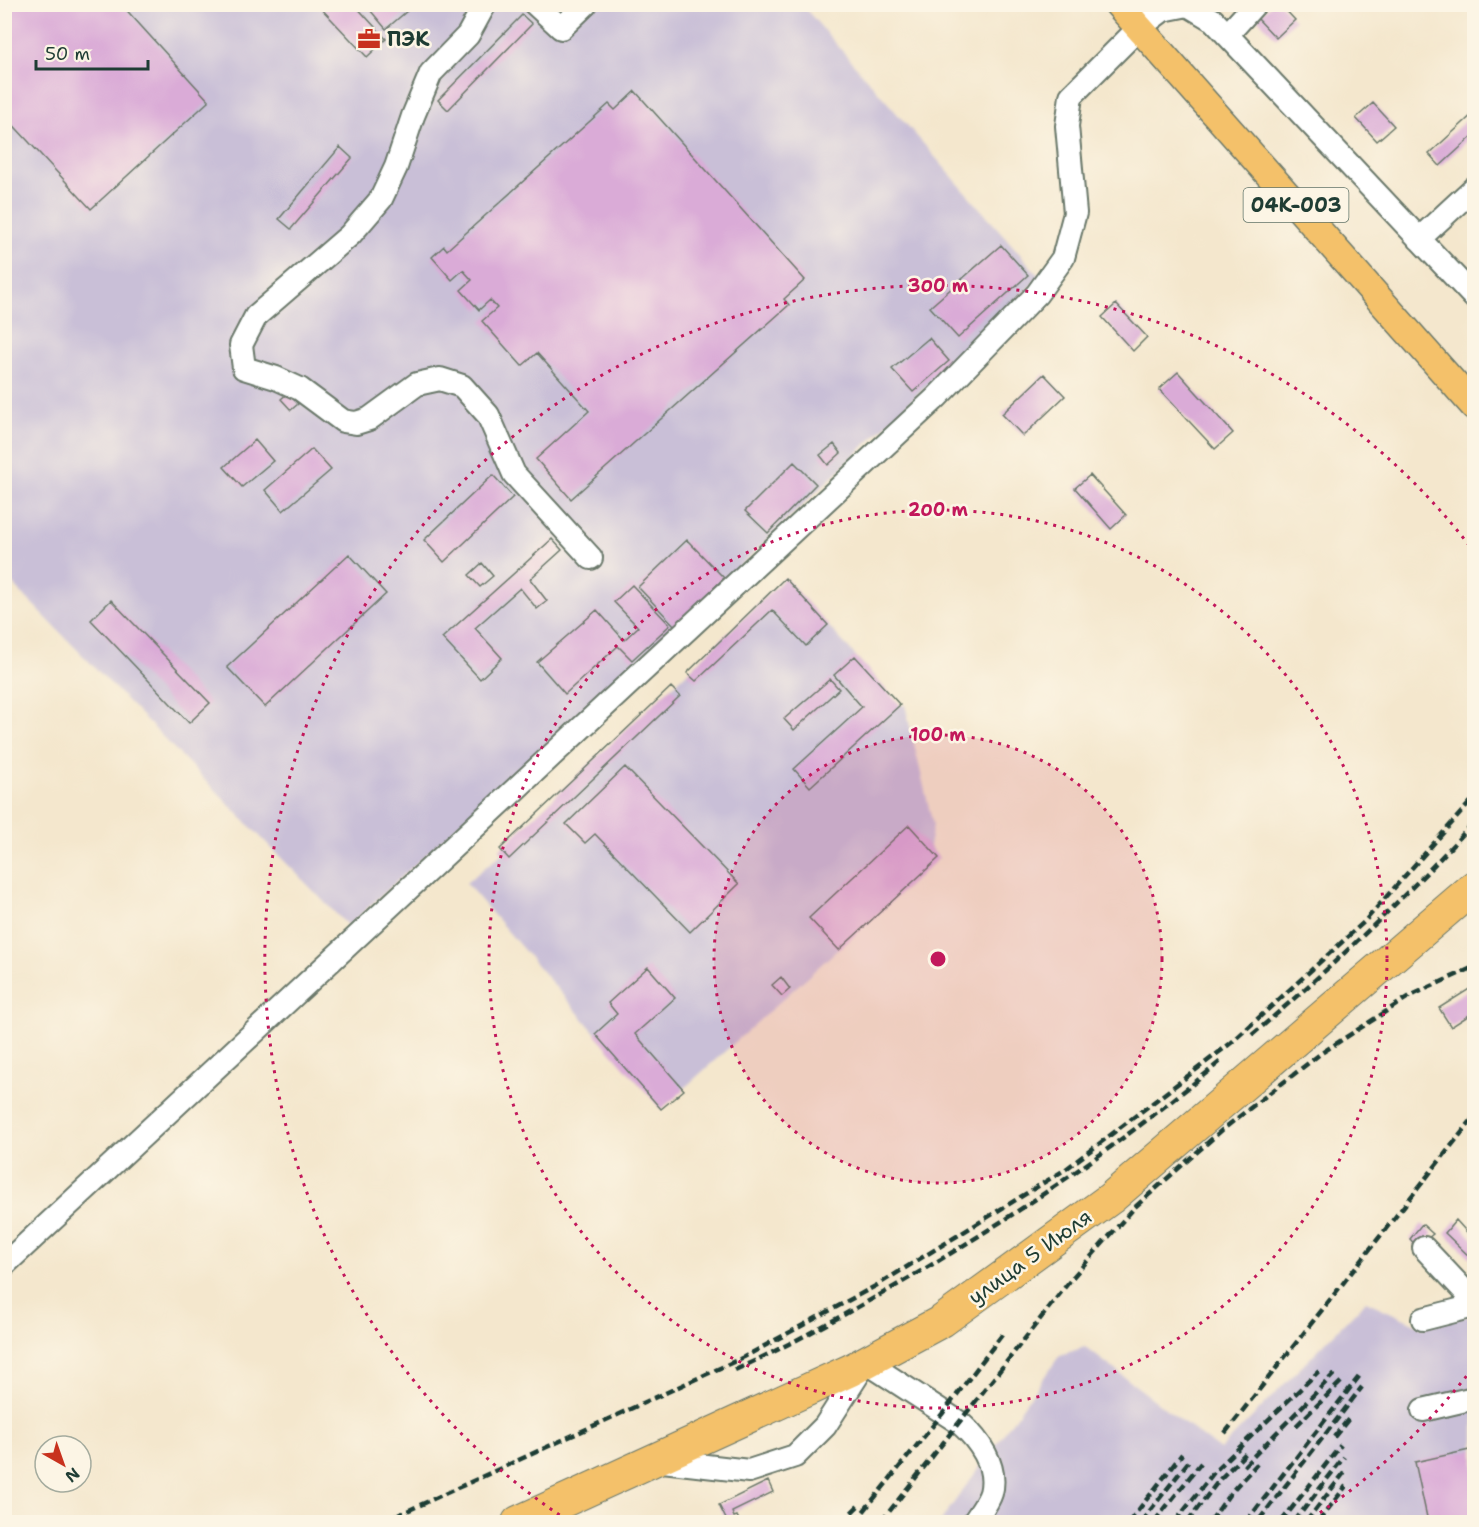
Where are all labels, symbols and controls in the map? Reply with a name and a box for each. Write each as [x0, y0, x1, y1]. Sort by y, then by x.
place label: ПЭК [387, 25, 430, 53]
office icon: ПЭК [356, 26, 382, 52]
scale bar [36, 33, 148, 71]
text: 50 m [45, 42, 90, 66]
road number: 04К-003 [1244, 188, 1348, 222]
text: 300 m [908, 274, 969, 298]
text: 200 m [908, 498, 969, 522]
text: 100 m [910, 723, 966, 747]
centre of rings [928, 949, 948, 969]
street label: улица 5 Июля [963, 1203, 1097, 1311]
north arrow [33, 1434, 93, 1494]
text: N [61, 1463, 84, 1487]

